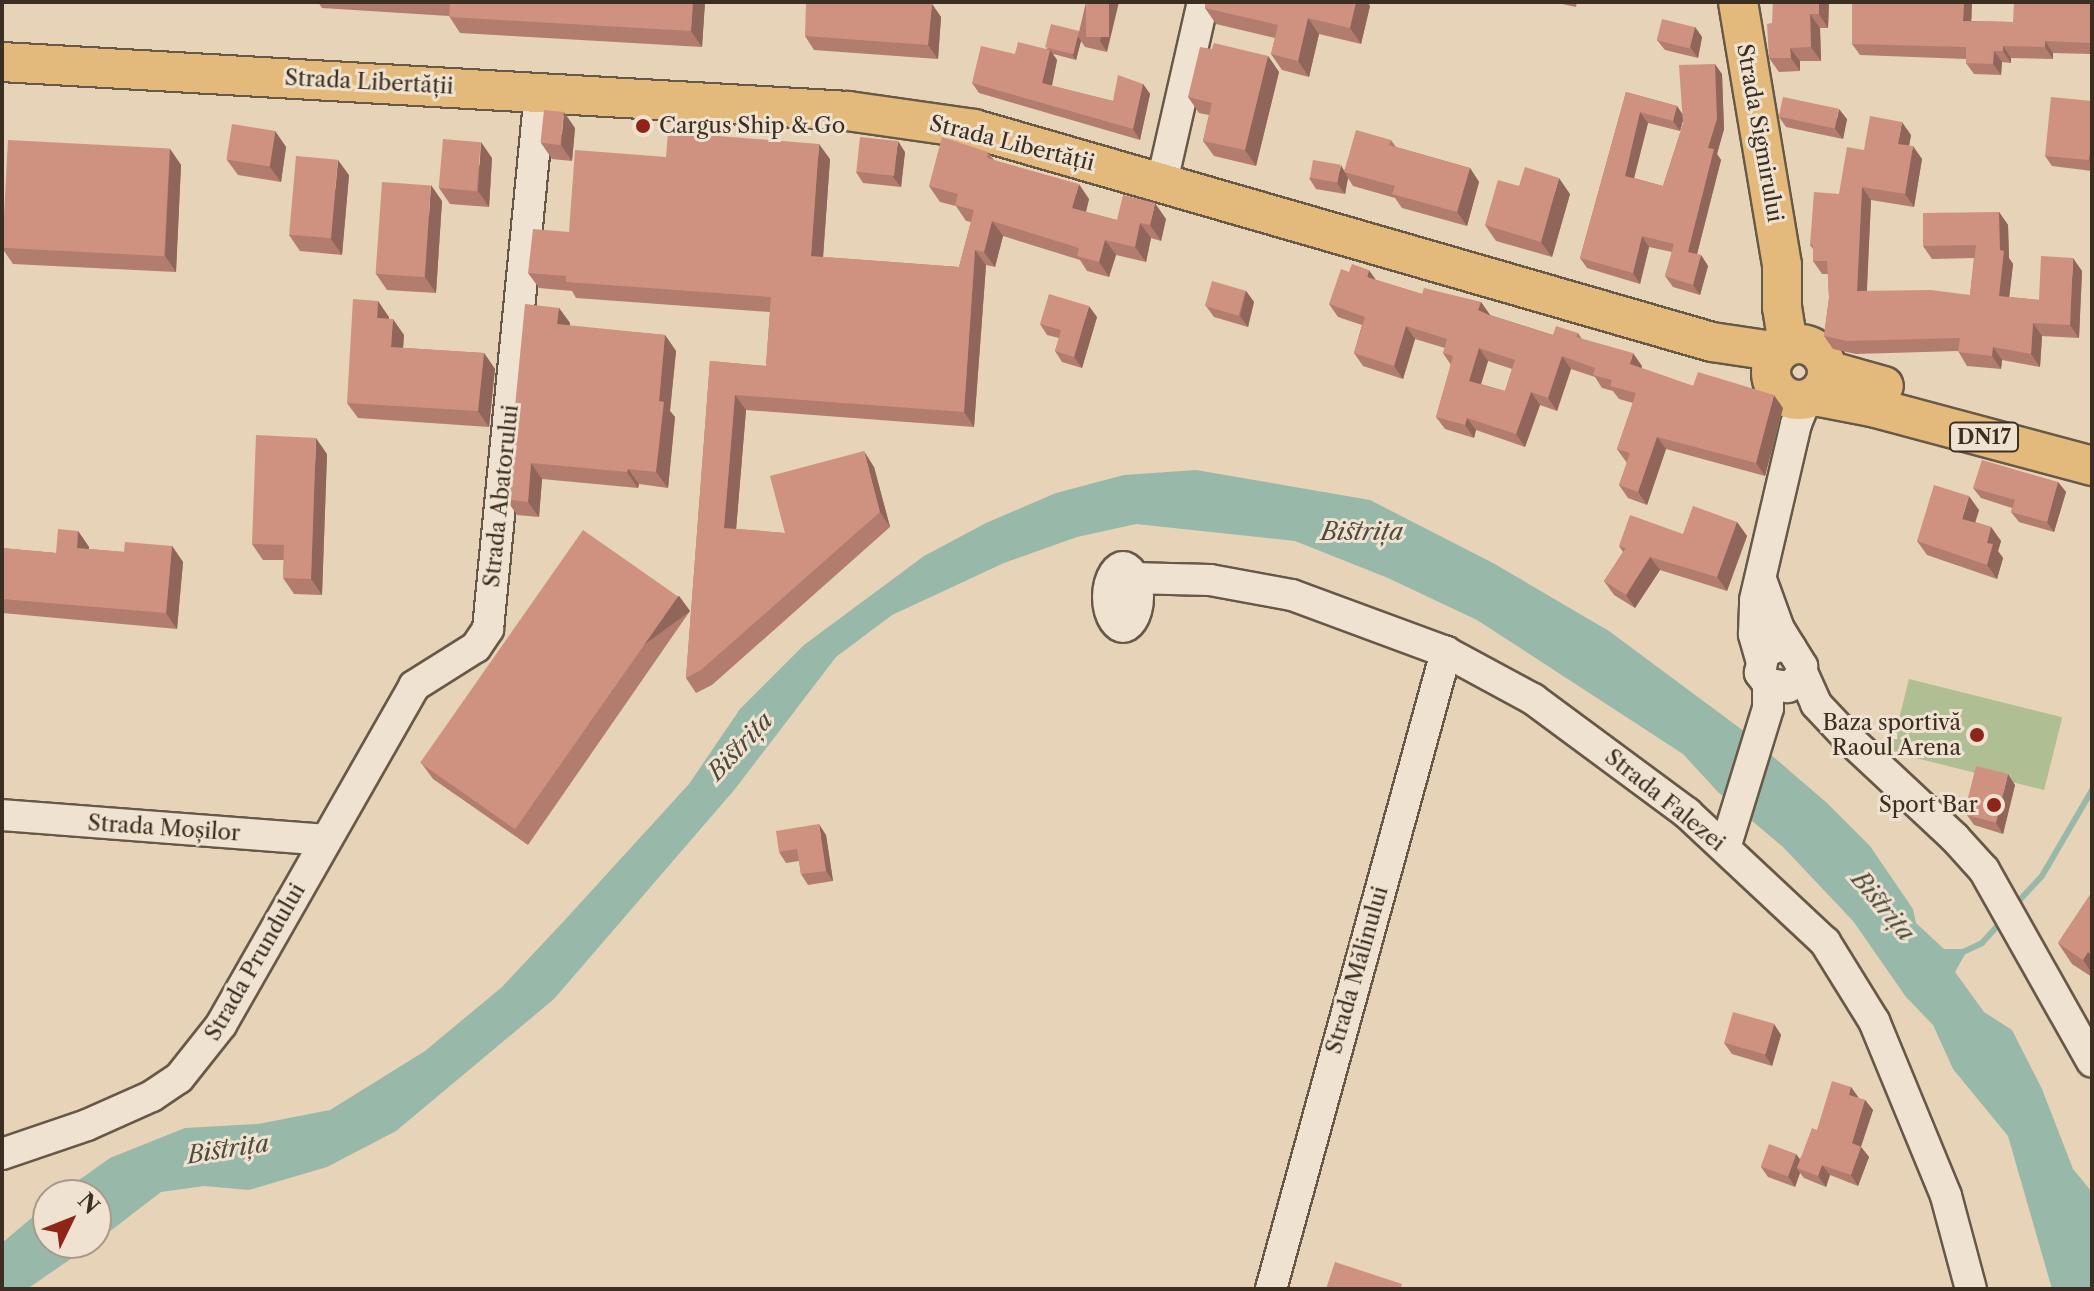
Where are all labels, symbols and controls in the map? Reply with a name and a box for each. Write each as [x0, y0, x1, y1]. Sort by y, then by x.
street label: Strada Sigmirului [1731, 42, 1789, 224]
street label: Strada Libertății [284, 64, 454, 100]
street label: Strada Libertății [927, 110, 1097, 176]
place label: Cargus Ship & Go [659, 113, 845, 139]
marker: Cargus Ship & Go [634, 117, 652, 135]
street label: Strada Abatorului [478, 403, 524, 589]
road number: DN17 [1948, 421, 2020, 453]
water label: Bistrița [1321, 518, 1403, 546]
water label: Bistrița [701, 706, 779, 786]
place label: Baza sportivă Raoul Arena [1822, 709, 1961, 760]
marker: Baza sportivă Raoul Arena [1968, 726, 1986, 744]
street label: Strada Falezei [1600, 744, 1730, 856]
place label: Sport Bar [1879, 792, 1978, 818]
marker: Sport Bar [1985, 796, 2003, 814]
street label: Strada Moșilor [87, 809, 241, 847]
water label: Bistrița [1845, 865, 1921, 947]
street label: Strada Prundului [199, 879, 311, 1045]
street label: Strada Mălinului [1320, 883, 1394, 1057]
water label: Bistrița [185, 1128, 271, 1170]
north arrow [32, 1179, 112, 1259]
text: N [72, 1187, 105, 1220]

